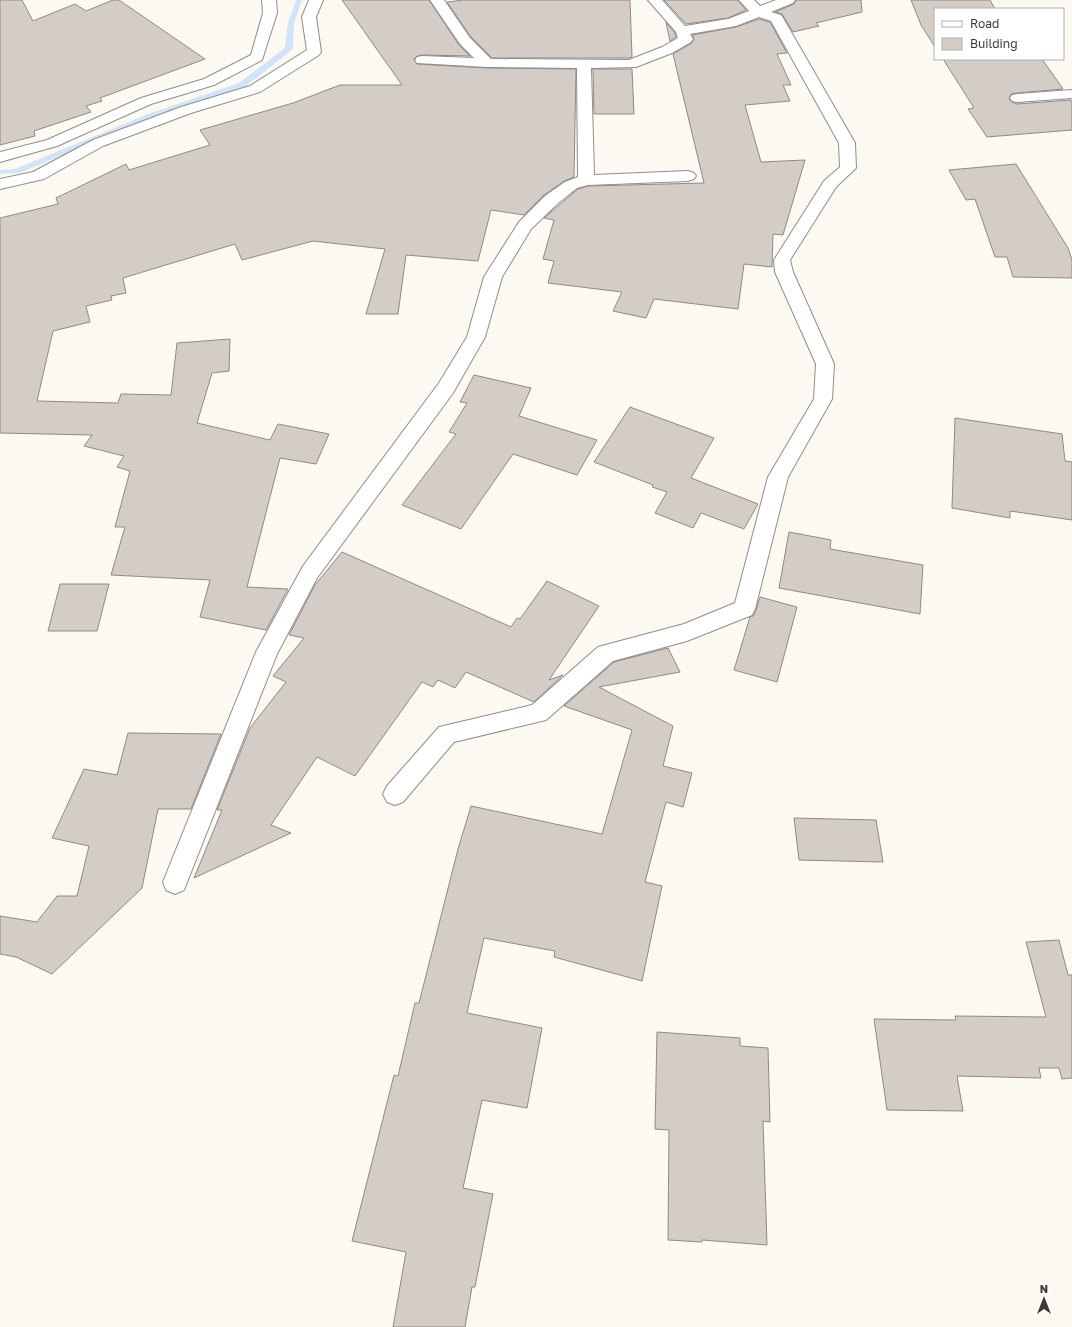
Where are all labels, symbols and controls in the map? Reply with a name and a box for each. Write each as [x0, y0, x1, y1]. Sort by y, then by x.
legend [934, 8, 1064, 60]
text: Road [970, 16, 999, 31]
text: Building [970, 36, 1018, 51]
north arrow [1024, 1279, 1064, 1319]
text: N [1040, 1282, 1048, 1295]

